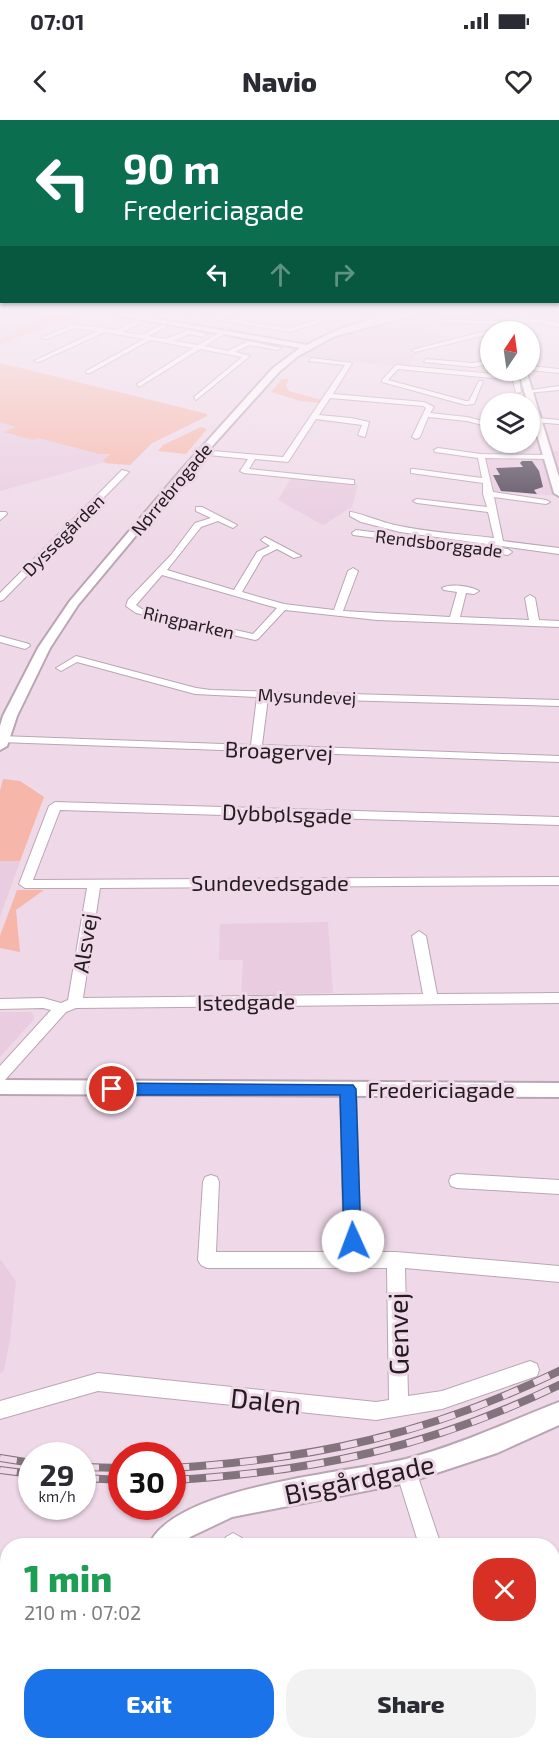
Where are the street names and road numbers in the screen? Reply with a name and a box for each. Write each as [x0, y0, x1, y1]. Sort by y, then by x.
street label: Nørrebrogade [126, 438, 216, 540]
street label: Dyssegården [17, 489, 109, 581]
street label: Rendsborggade [374, 524, 504, 562]
street label: Ringparken [141, 601, 237, 643]
street label: Mysundevej [257, 683, 357, 709]
street label: Broagervej [224, 735, 334, 766]
street label: Dybbølsgade [221, 798, 353, 828]
street label: Sundevedsgade [191, 869, 349, 895]
street label: Alsvej [66, 911, 103, 975]
street label: Istedgade [197, 987, 295, 1015]
street label: Fredericiagade [367, 1076, 515, 1102]
street label: Genvej [380, 1292, 415, 1376]
street label: Dalen [229, 1380, 303, 1420]
street label: Bisgårdgade [281, 1446, 437, 1510]

